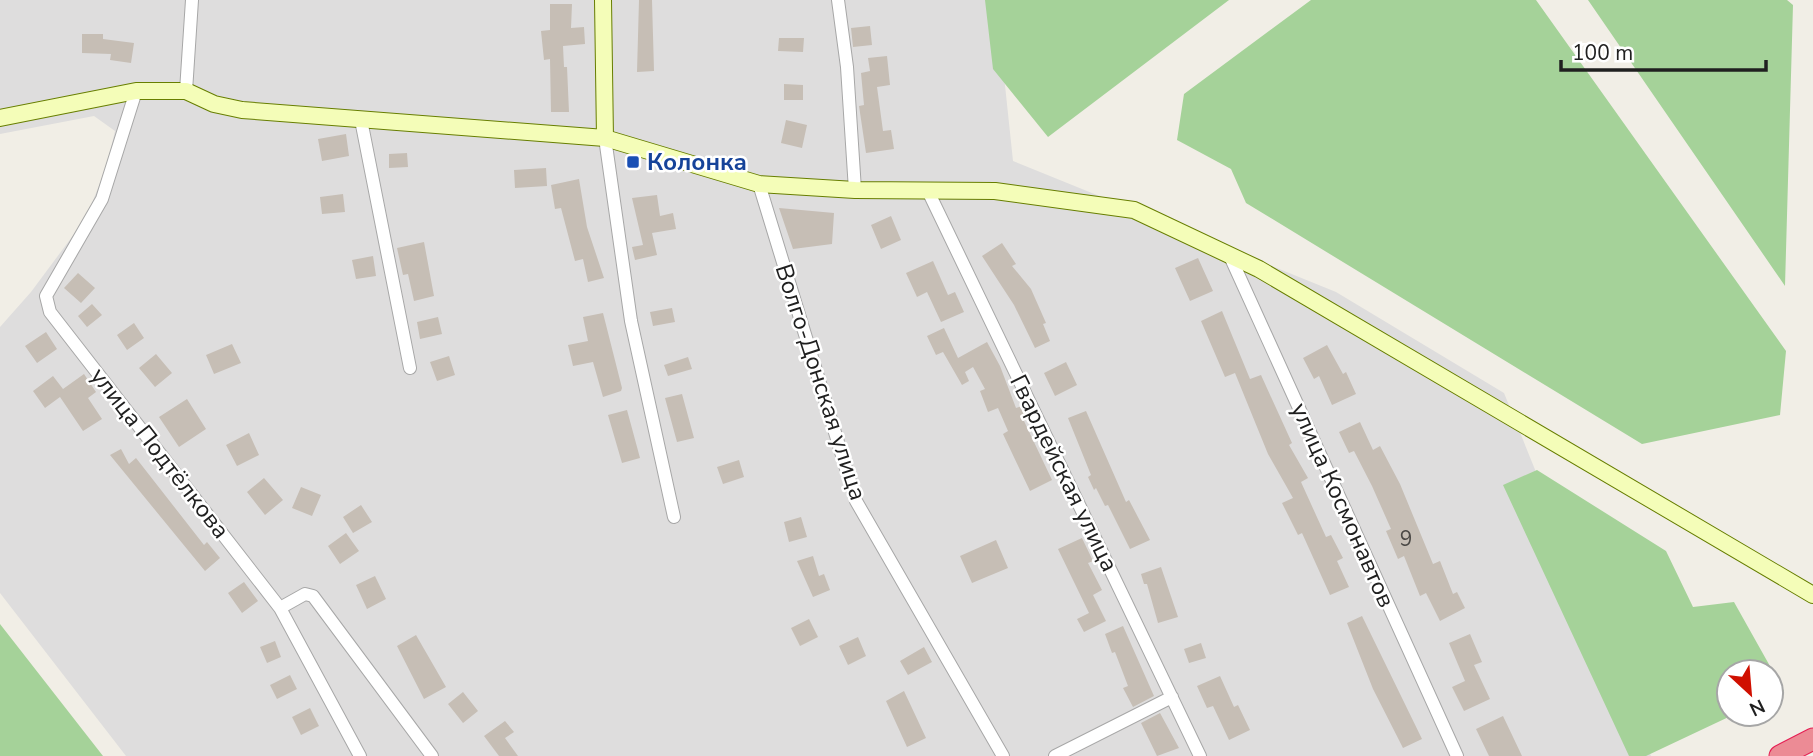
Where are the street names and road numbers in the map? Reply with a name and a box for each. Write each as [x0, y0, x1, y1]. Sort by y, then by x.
street label: Волго-Донская улица [768, 260, 874, 504]
street label: улица Подтёлкова [83, 361, 237, 545]
street label: Гвардейская улица [1002, 369, 1126, 577]
street label: улица Космонавтов [1284, 398, 1402, 612]

